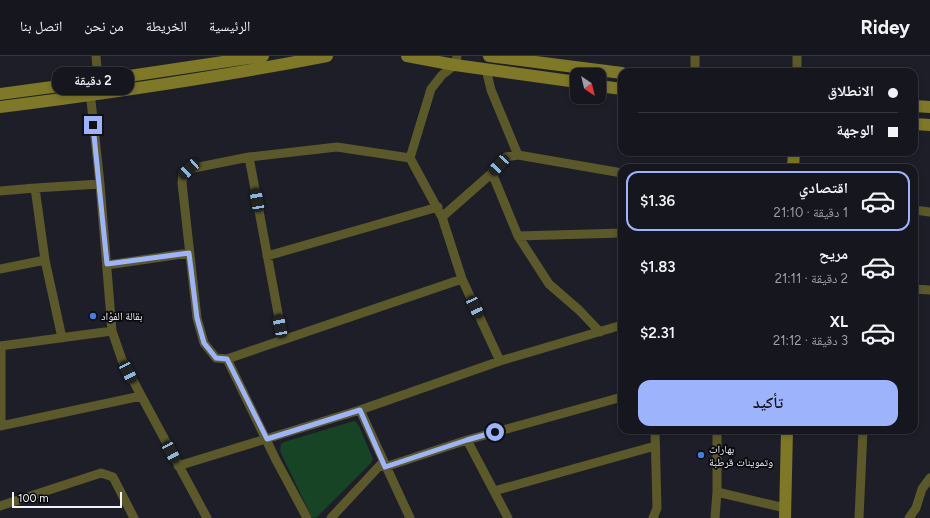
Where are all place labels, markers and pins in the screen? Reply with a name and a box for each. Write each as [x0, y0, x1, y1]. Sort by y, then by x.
place label: بقالة الفؤاد [101, 310, 143, 323]
marker: بقالة الفؤاد [88, 311, 98, 321]
place label: بهارات وتموينات قرطبة [709, 443, 773, 469]
marker: بهارات وتموينات قرطبة [696, 450, 706, 460]

